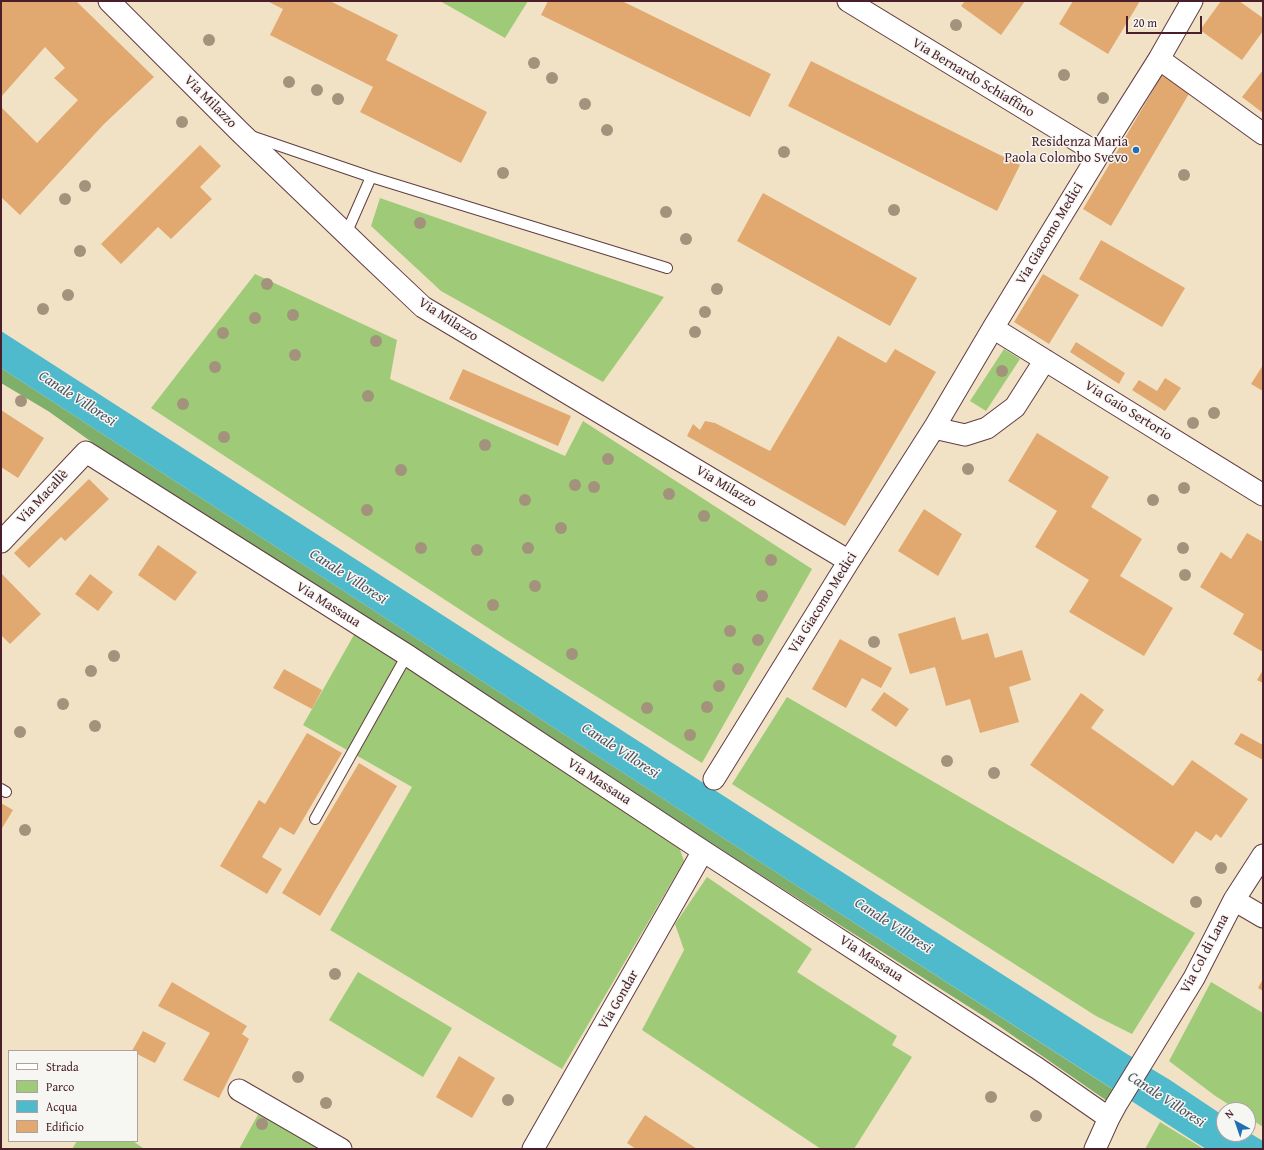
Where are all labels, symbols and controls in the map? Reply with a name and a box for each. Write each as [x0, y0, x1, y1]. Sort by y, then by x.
scale bar [1128, 8, 1204, 34]
text: 20 m [1133, 14, 1157, 31]
street label: Via Bernardo Schiaffino [909, 35, 1037, 121]
street label: Via Milazzo [180, 72, 240, 132]
place label: Residenza Maria Paola Colombo Svevo [1004, 134, 1128, 166]
marker: Residenza Maria Paola Colombo Svevo [1131, 145, 1141, 155]
street label: Via Giacomo Medici [1013, 180, 1087, 288]
street label: Via Milazzo [415, 294, 481, 346]
water label: Canale Villoresi [35, 367, 119, 431]
street label: Via Gaio Sertorio [1081, 377, 1175, 445]
street label: Via Milazzo [692, 462, 760, 512]
street label: Via Macallè [14, 466, 72, 528]
water label: Canale Villoresi [306, 545, 390, 609]
street label: Via Giacomo Medici [785, 549, 861, 657]
street label: Via Massaua [293, 579, 363, 631]
water label: Canale Villoresi [578, 719, 662, 783]
street label: Via Massaua [564, 755, 634, 809]
water label: Canale Villoresi [851, 894, 935, 958]
street label: Via Col di Lana [1177, 912, 1233, 996]
street label: Via Massaua [836, 932, 906, 986]
street label: Via Gondar [595, 967, 643, 1033]
legend [8, 1050, 138, 1142]
text: Strada [46, 1058, 79, 1075]
water label: Canale Villoresi [1124, 1068, 1208, 1132]
text: Parco [46, 1078, 74, 1095]
text: Acqua [46, 1098, 77, 1115]
north arrow [1216, 1102, 1256, 1142]
text: N [1221, 1105, 1237, 1122]
text: Edificio [46, 1118, 84, 1135]

